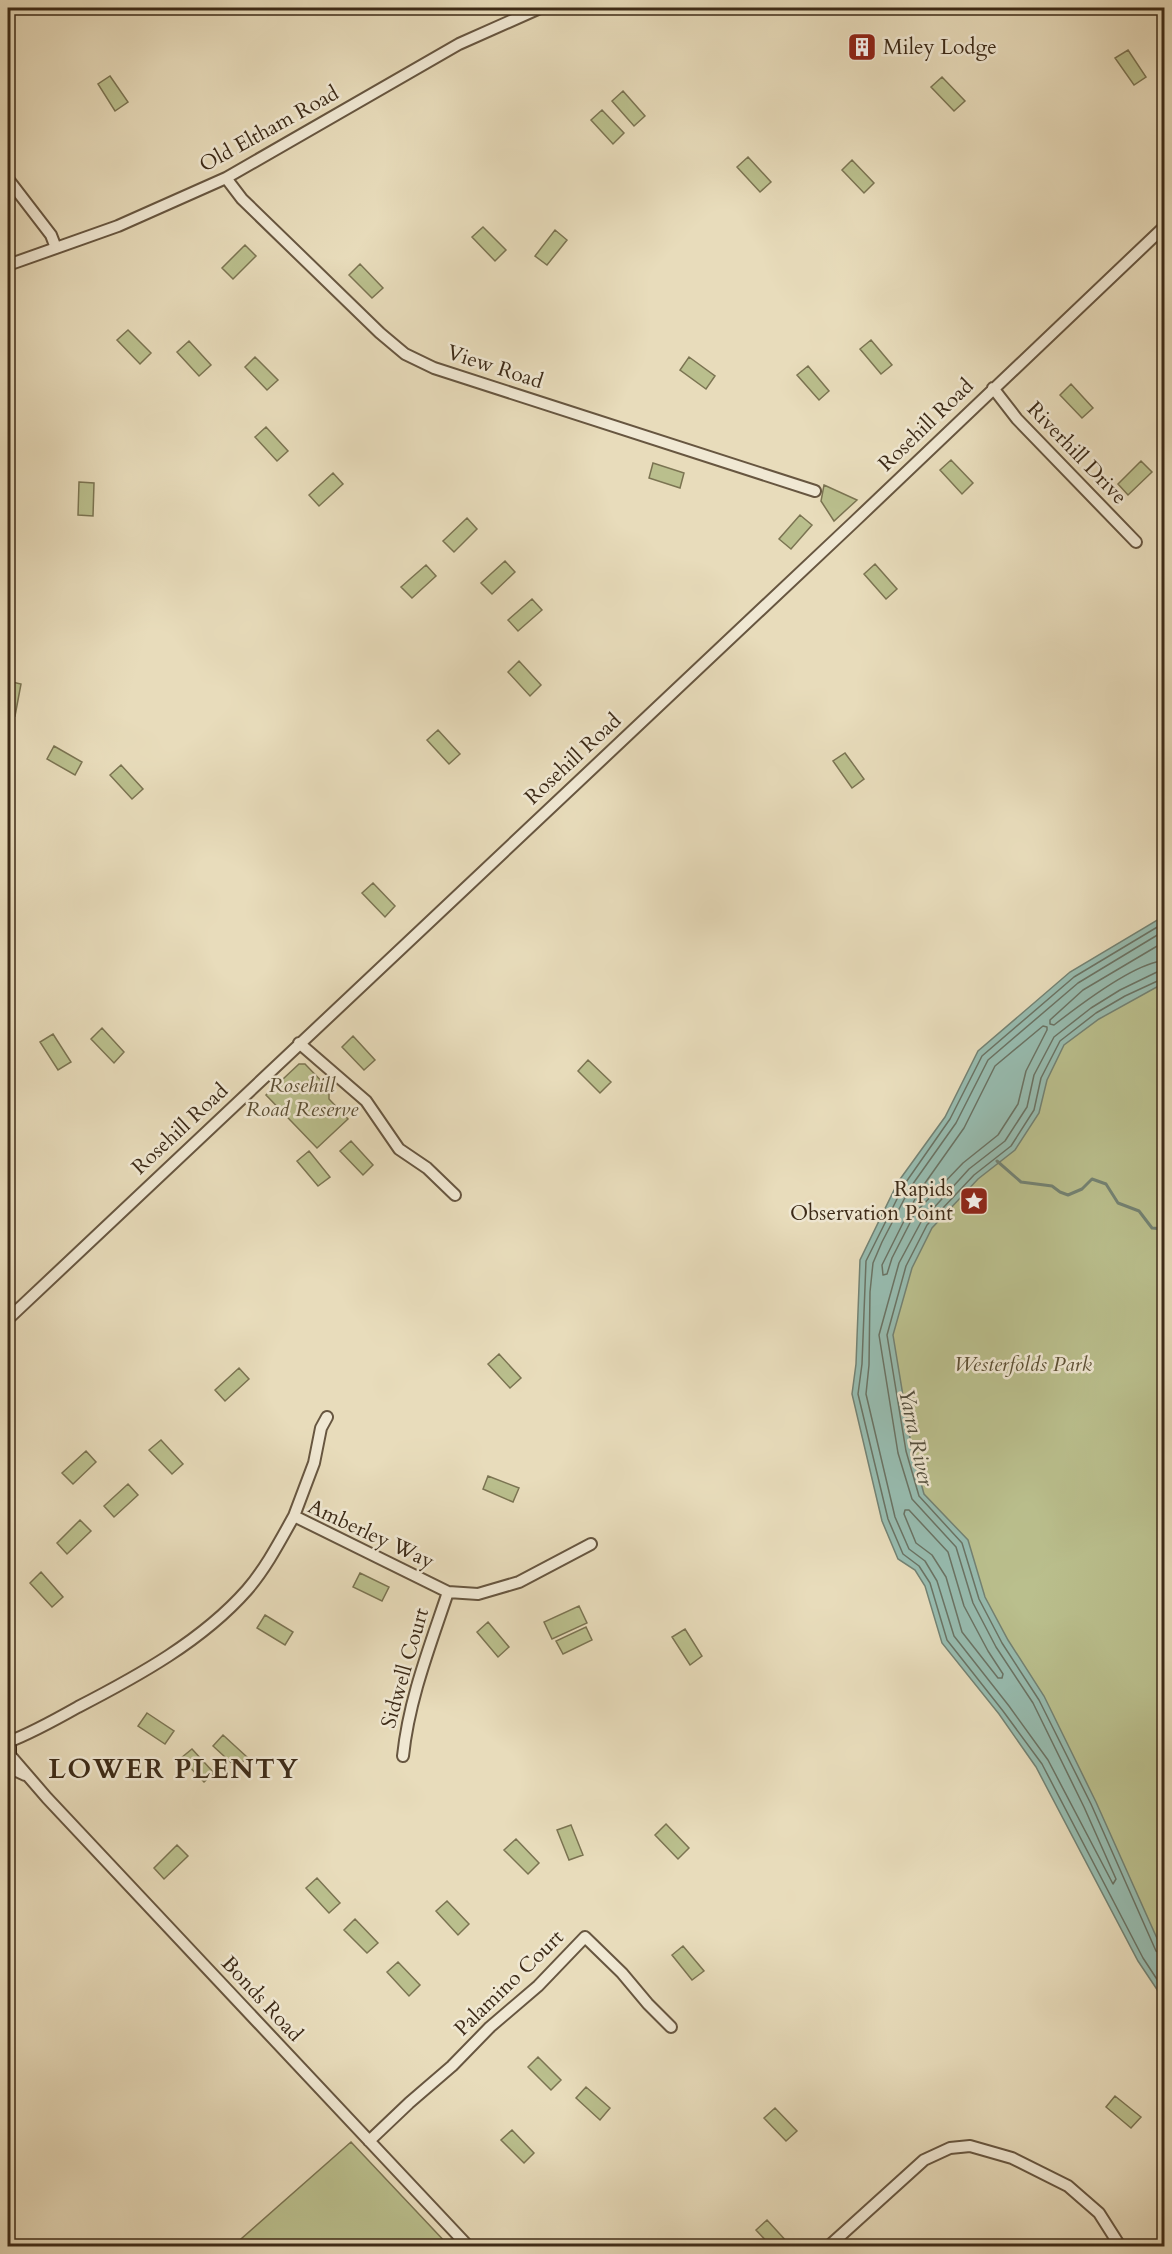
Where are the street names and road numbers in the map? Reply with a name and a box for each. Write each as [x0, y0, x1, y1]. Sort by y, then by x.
street label: Old Eltham Road [194, 79, 344, 179]
street label: View Road [443, 338, 547, 396]
street label: Rosehill Road [872, 372, 980, 478]
street label: Riverhill Drive [1020, 395, 1134, 511]
street label: Rosehill Road [518, 707, 628, 811]
street label: Rosehill Road [125, 1077, 235, 1181]
street label: Amberley Way [303, 1492, 439, 1576]
street label: Sidwell Court [374, 1604, 436, 1731]
street label: Palamino Court [448, 1923, 570, 2043]
street label: Bonds Road [215, 1950, 309, 2048]

